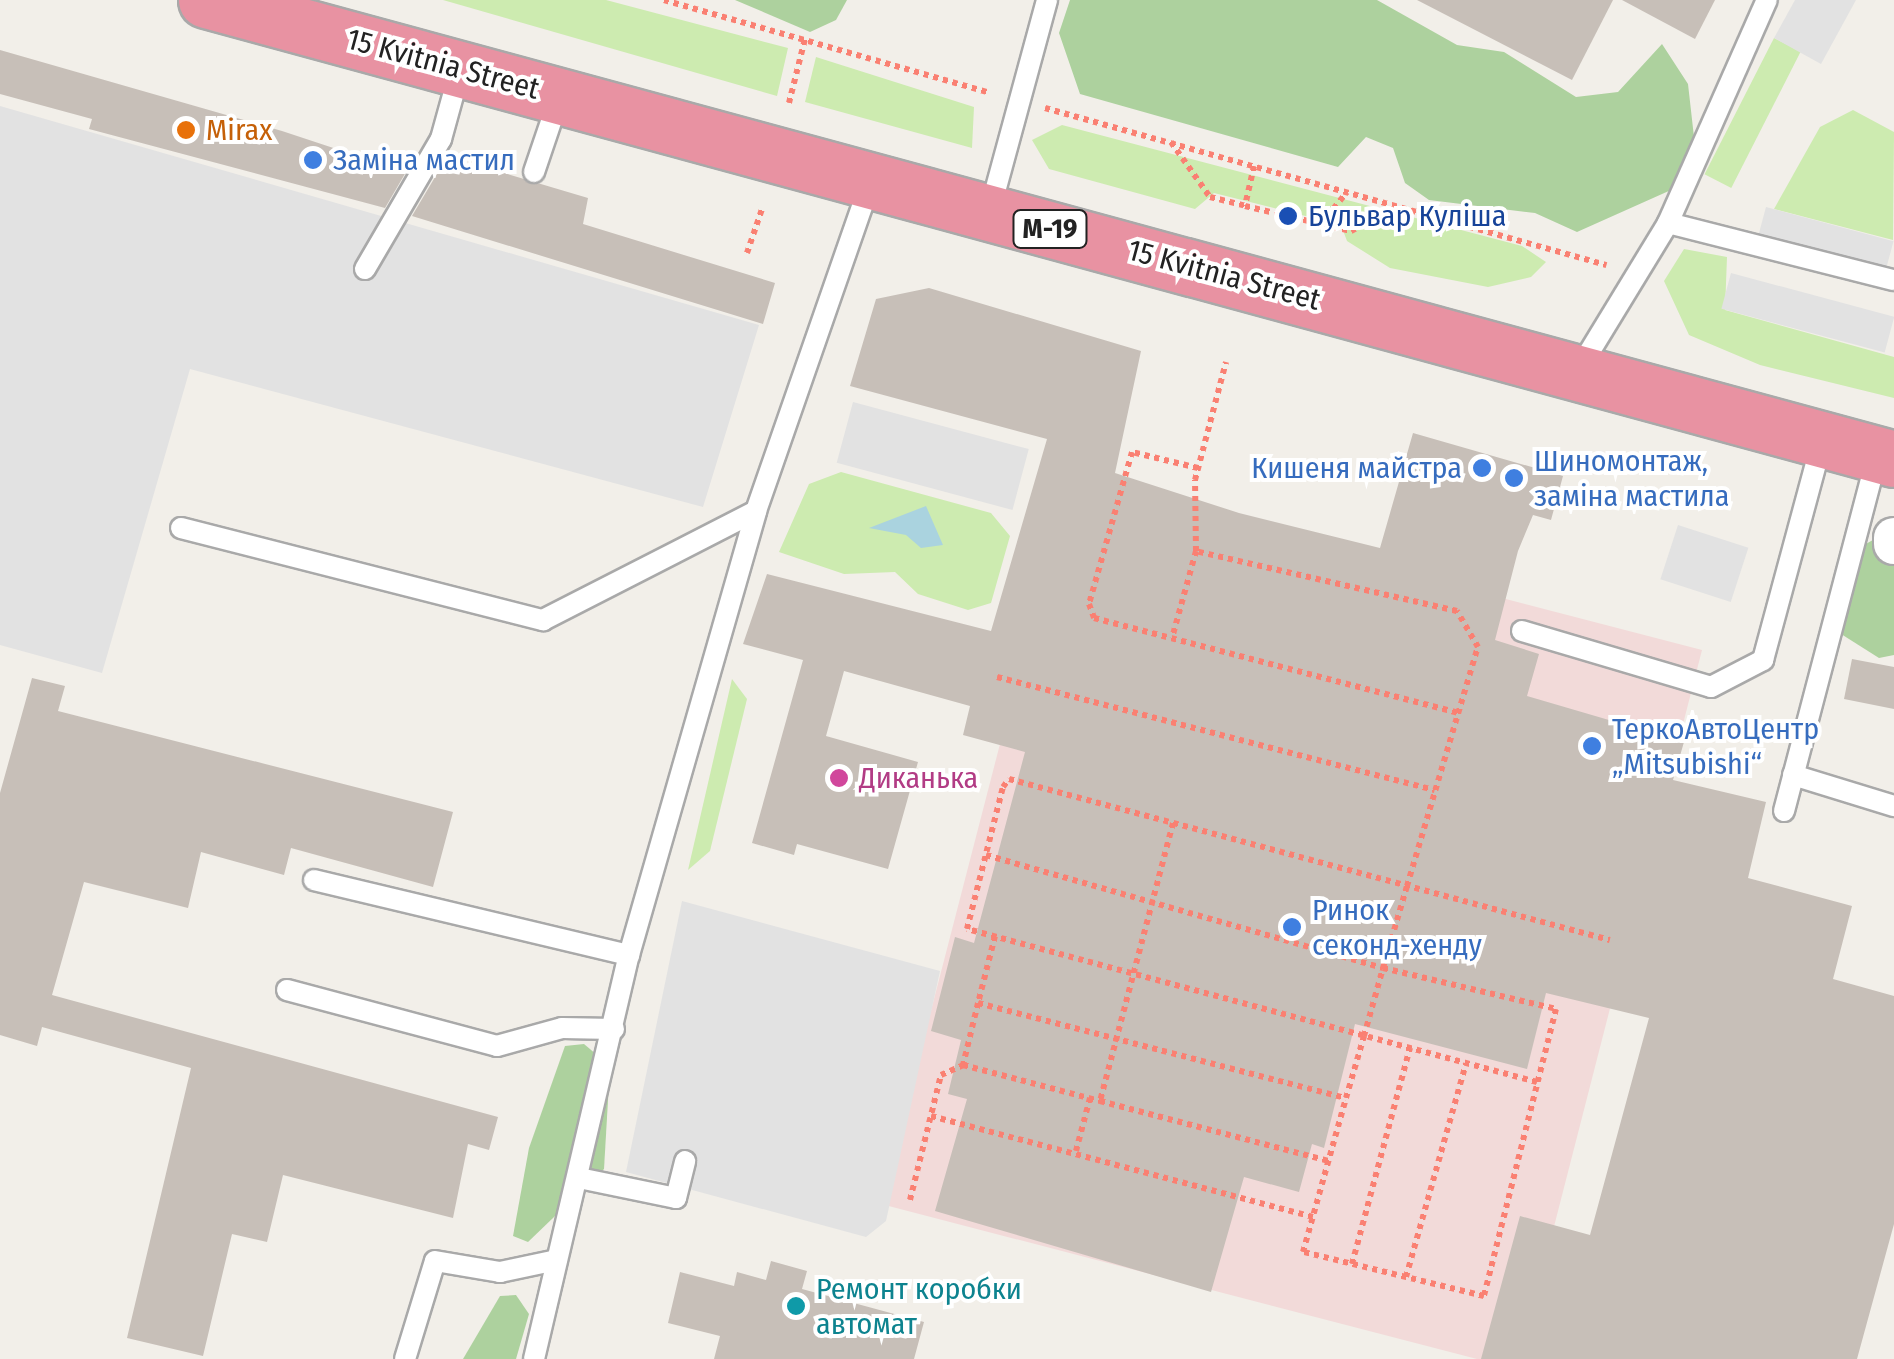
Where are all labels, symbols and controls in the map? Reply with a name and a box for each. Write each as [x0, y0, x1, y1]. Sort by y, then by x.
street label: 15 Kvitnia Street [343, 21, 543, 107]
place label: Mirax [206, 112, 272, 148]
marker: Mirax [175, 119, 197, 141]
place label: Заміна мастил [333, 142, 515, 178]
marker: Заміна мастил [302, 149, 324, 171]
place label: Бульвар Куліша [1308, 198, 1506, 234]
marker: Бульвар Куліша [1277, 205, 1299, 227]
road number: М-19 [1010, 206, 1090, 252]
street label: 15 Kvitnia Street [1124, 232, 1324, 318]
place label: Шиномонтаж, заміна мастила [1534, 443, 1729, 514]
place label: Кишеня майстра [1251, 450, 1462, 486]
marker: Кишеня майстра [1471, 457, 1493, 479]
marker: Шиномонтаж, заміна мастила [1503, 467, 1525, 489]
place label: ТеркоАвтоЦентр „Mitsubishi“ [1612, 711, 1819, 782]
marker: ТеркоАвтоЦентр „Mitsubishi“ [1581, 735, 1603, 757]
place label: Диканька [859, 760, 978, 796]
marker: Диканька [828, 767, 850, 789]
place label: Ринок секонд-хенду [1312, 892, 1482, 962]
marker: Ринок секонд-хенду [1281, 916, 1303, 938]
place label: Ремонт коробки автомат [816, 1271, 1022, 1342]
marker: Ремонт коробки автомат [785, 1295, 807, 1317]

